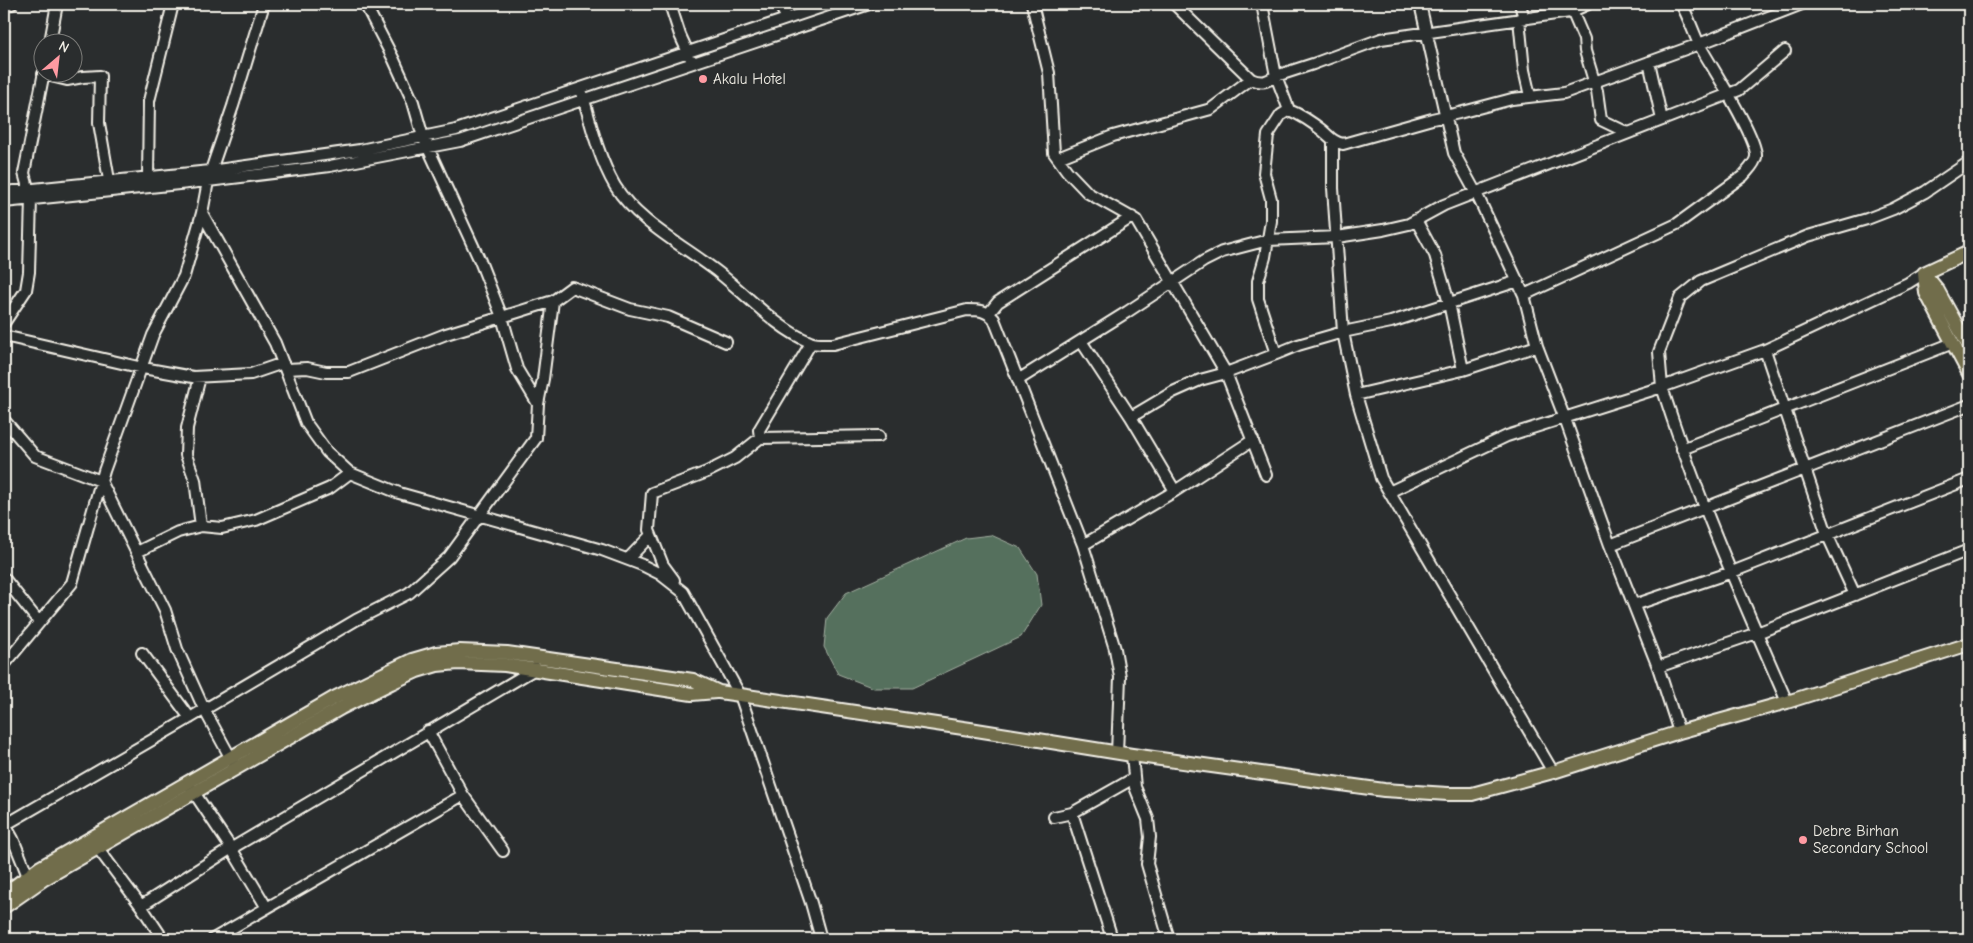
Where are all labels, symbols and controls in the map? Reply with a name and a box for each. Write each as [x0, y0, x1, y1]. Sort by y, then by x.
north arrow [32, 32, 82, 82]
text: N [56, 37, 72, 57]
place label: Akalu Hotel [713, 70, 786, 88]
marker: Akalu Hotel [697, 73, 709, 85]
place label: Debre Birhan Secondary School [1813, 822, 1928, 857]
marker: Debre Birhan Secondary School [1797, 834, 1809, 846]

